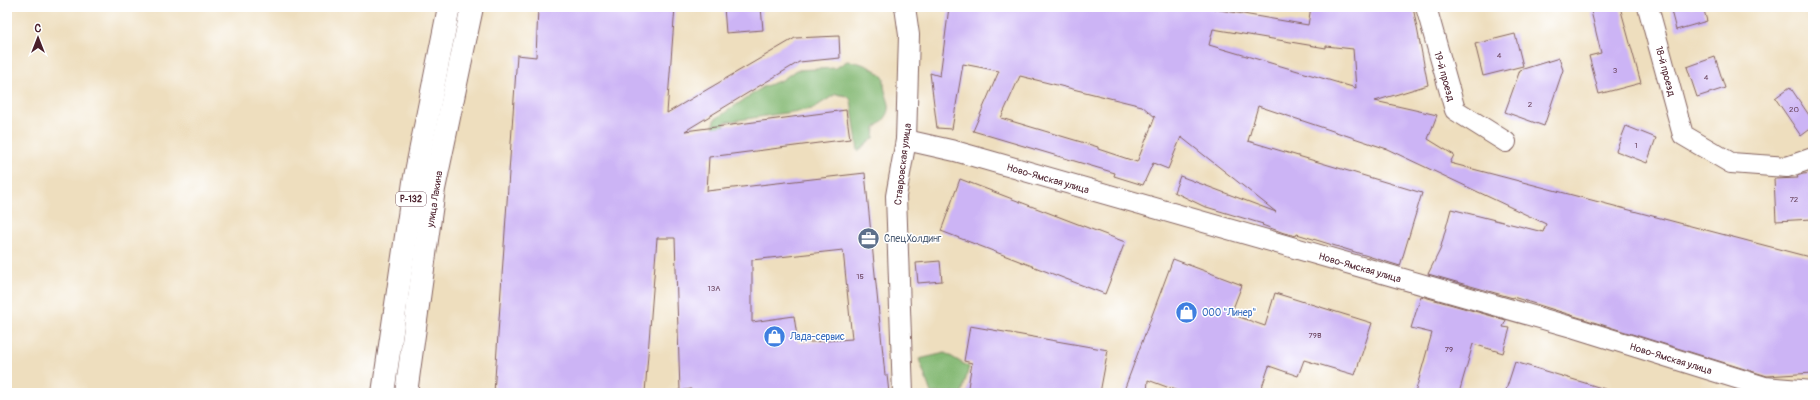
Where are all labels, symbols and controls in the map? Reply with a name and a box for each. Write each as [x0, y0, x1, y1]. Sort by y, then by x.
north arrow [18, 18, 58, 58]
text: С [35, 22, 42, 35]
street label: 18-й проезд [1653, 45, 1677, 98]
street label: 19-й проезд [1431, 50, 1457, 103]
house number: 4 [1497, 51, 1502, 60]
house number: 3 [1613, 66, 1618, 75]
house number: 4 [1704, 73, 1709, 82]
house number: 2 [1528, 100, 1533, 109]
house number: 20 [1789, 105, 1800, 114]
street label: Ставровская улица [892, 122, 914, 206]
house number: 1 [1634, 141, 1638, 150]
street label: Ново-Ямская улица [1005, 161, 1091, 197]
street label: улица Лакина [424, 170, 445, 229]
road number: Р-132 [396, 192, 426, 206]
house number: 72 [1790, 195, 1799, 204]
office icon: СпецХолдинг [855, 225, 881, 251]
place label: СпецХолдинг [884, 233, 942, 245]
street label: Ново-Ямская улица [1317, 250, 1403, 286]
house number: 15 [856, 272, 864, 281]
house number: 13А [708, 284, 720, 293]
shop icon: ООО "Линер" [1174, 299, 1200, 325]
place label: ООО "Линер" [1202, 307, 1256, 319]
shop icon: Лада-сервис [761, 323, 787, 349]
place label: Лада-сервис [789, 331, 845, 343]
house number: 79В [1309, 331, 1322, 340]
street label: Ново-Ямская улица [1628, 341, 1714, 377]
house number: 79 [1445, 345, 1453, 354]

